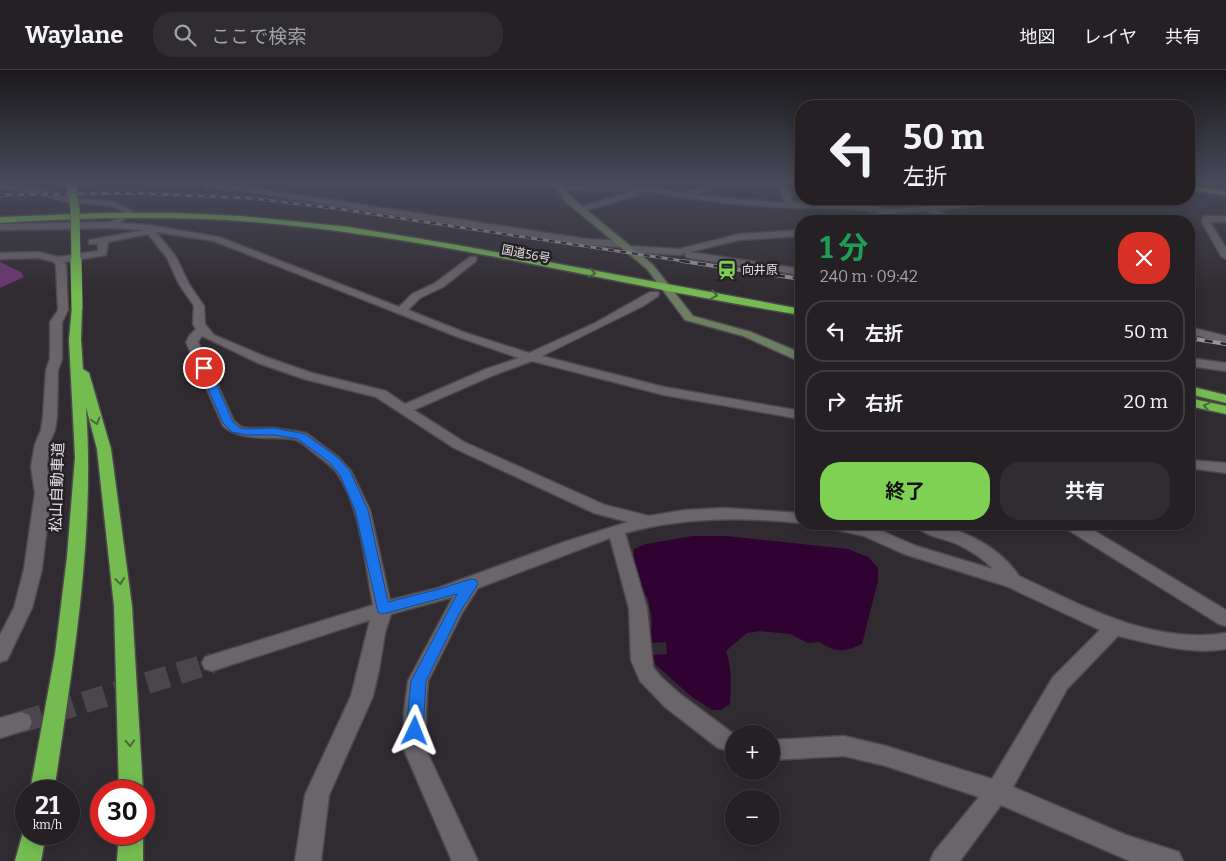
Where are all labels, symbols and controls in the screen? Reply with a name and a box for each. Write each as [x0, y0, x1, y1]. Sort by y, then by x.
search box [153, 12, 503, 57]
text: Waylane [25, 21, 123, 49]
icon: search [171, 21, 199, 49]
text: ここで検索 [211, 25, 306, 48]
text: 地図 [1020, 26, 1056, 48]
text: レイヤ [1084, 26, 1137, 48]
text: 共有 [1165, 26, 1201, 48]
text: 50 m [903, 116, 984, 158]
icon: left [820, 120, 885, 185]
text: 左折 [903, 163, 947, 190]
text: 1 分 [820, 230, 868, 266]
button: close [1118, 232, 1170, 284]
street label: 国道56号 [500, 242, 552, 266]
station icon: 向井原 [716, 259, 738, 281]
place label: 向井原 [742, 263, 778, 277]
text: 240 m · 09:42 [820, 267, 918, 286]
one-way arrow [587, 268, 596, 278]
one-way arrow [709, 289, 718, 300]
icon: left [822, 317, 850, 345]
text: 50 m [1124, 320, 1168, 343]
text: 左折 [865, 322, 903, 345]
pin [183, 347, 225, 389]
icon: arrive [190, 354, 218, 382]
icon: right [822, 387, 850, 415]
text: 20 m [1124, 390, 1168, 413]
text: 右折 [865, 392, 903, 415]
one-way arrow [1203, 401, 1212, 412]
one-way arrow [90, 416, 101, 425]
street label: 松山自動車道 [46, 442, 68, 532]
button: 終了 [820, 462, 990, 520]
button: 共有 [1000, 462, 1170, 520]
one-way arrow [114, 578, 125, 586]
position arrow [388, 704, 440, 756]
map controls [725, 725, 780, 845]
button: + [725, 725, 780, 780]
one-way arrow [125, 740, 135, 748]
speed limit sign: 30 [90, 780, 155, 845]
button: − [725, 790, 780, 845]
text: 21 [35, 791, 60, 821]
text: km/h [33, 818, 62, 832]

